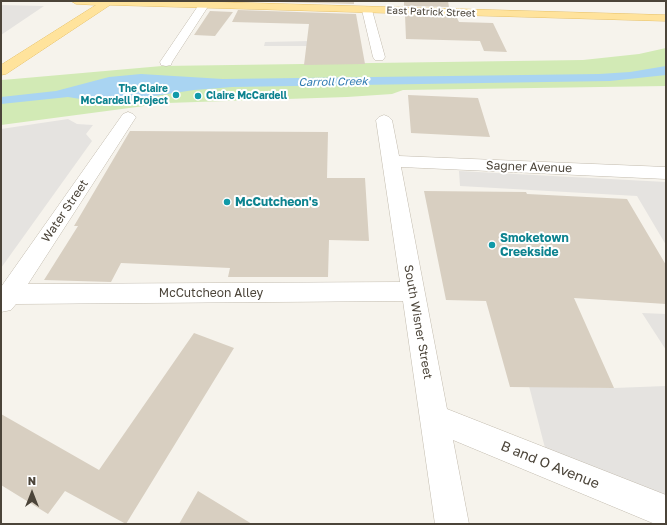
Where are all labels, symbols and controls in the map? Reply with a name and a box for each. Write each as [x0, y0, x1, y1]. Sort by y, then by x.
street label: East Patrick Street [386, 4, 476, 20]
water label: Carroll Creek [298, 75, 368, 89]
place label: The Claire McCardell Project [81, 83, 168, 106]
marker: The Claire McCardell Project [171, 90, 181, 100]
place label: Claire McCardell [206, 90, 287, 102]
marker: Claire McCardell [193, 91, 203, 101]
street label: Sagner Avenue [486, 158, 572, 176]
street label: Water Street [39, 177, 91, 245]
place label: McCutcheon's [235, 195, 318, 209]
marker: McCutcheon's [222, 197, 232, 207]
place label: Smoketown Creekside [500, 231, 569, 259]
marker: Smoketown Creekside [487, 240, 497, 250]
street label: South Wisner Street [401, 264, 435, 380]
street label: McCutcheon Alley [159, 286, 263, 300]
street label: B and O Avenue [498, 438, 602, 492]
north arrow [12, 473, 52, 513]
text: N [28, 474, 36, 487]

